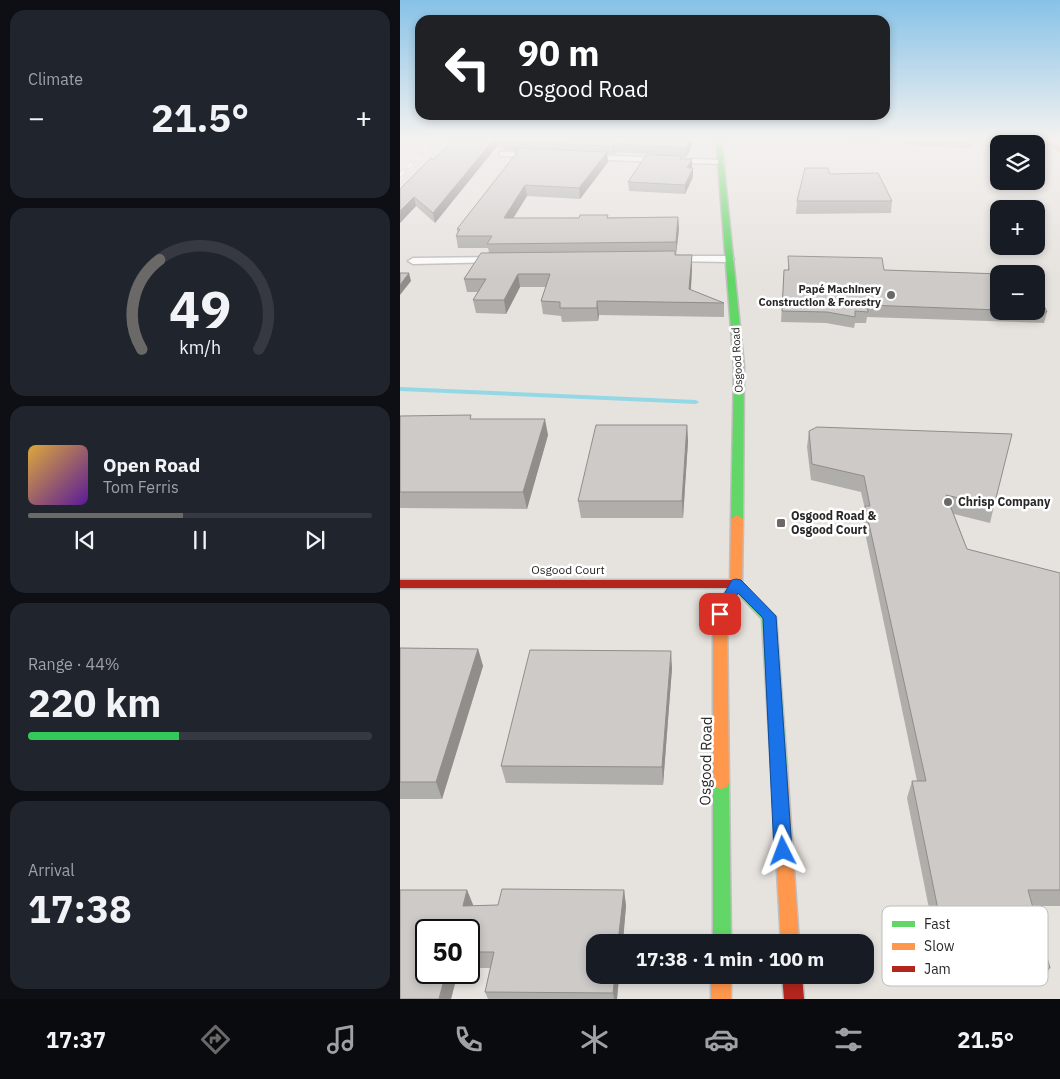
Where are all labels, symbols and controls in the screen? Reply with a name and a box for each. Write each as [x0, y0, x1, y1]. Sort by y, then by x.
text: 90 m [518, 30, 600, 76]
icon: left [435, 35, 500, 100]
text: Climate [28, 69, 83, 89]
text: Osgood Road [518, 74, 649, 103]
text: 21.5° [151, 93, 249, 142]
text: − [28, 99, 45, 136]
text: + [355, 99, 372, 136]
map controls [990, 135, 1045, 320]
button: layers [990, 135, 1045, 190]
button: + [990, 200, 1045, 255]
button: − [990, 265, 1045, 320]
text: 49 [169, 275, 231, 342]
place label: Papé Machinery Construction & Forestry [759, 282, 881, 309]
marker: Papé Machinery Construction & Forestry [885, 289, 897, 301]
street label: Osgood Road [728, 327, 746, 393]
text: km/h [179, 336, 221, 359]
text: Open Road [103, 453, 200, 477]
text: Tom Ferris [103, 477, 179, 497]
place label: Chrisp Company [958, 494, 1051, 509]
marker: Chrisp Company [942, 496, 954, 508]
place label: Osgood Road & Osgood Court [791, 508, 876, 537]
marker: Osgood Road & Osgood Court [775, 517, 787, 529]
icon: previous [71, 526, 99, 554]
icon: pause [186, 526, 214, 554]
icon: next [301, 526, 329, 554]
street label: Osgood Court [531, 562, 605, 577]
pin [699, 593, 741, 635]
icon: arrive [706, 600, 734, 628]
text: Range · 44% [28, 654, 120, 674]
text: 220 km [28, 678, 161, 727]
street label: Osgood Road [695, 716, 716, 806]
position arrow [756, 824, 808, 876]
text: Arrival [28, 860, 75, 880]
text: 17:38 [28, 884, 132, 933]
legend [882, 906, 1048, 986]
text: Fast [924, 915, 950, 933]
speed limit sign: 50 [415, 919, 480, 984]
text: Slow [924, 937, 955, 955]
text: 17:38 · 1 min · 100 m [636, 947, 824, 971]
text: Jam [924, 960, 951, 978]
icon: directions [198, 1022, 233, 1057]
icon: music [324, 1022, 359, 1057]
icon: phone [451, 1022, 486, 1057]
icon: climate [577, 1022, 612, 1057]
icon: car [704, 1022, 739, 1057]
icon: filters [831, 1022, 866, 1057]
text: 17:37 [46, 1025, 106, 1054]
text: 21.5° [957, 1025, 1014, 1054]

